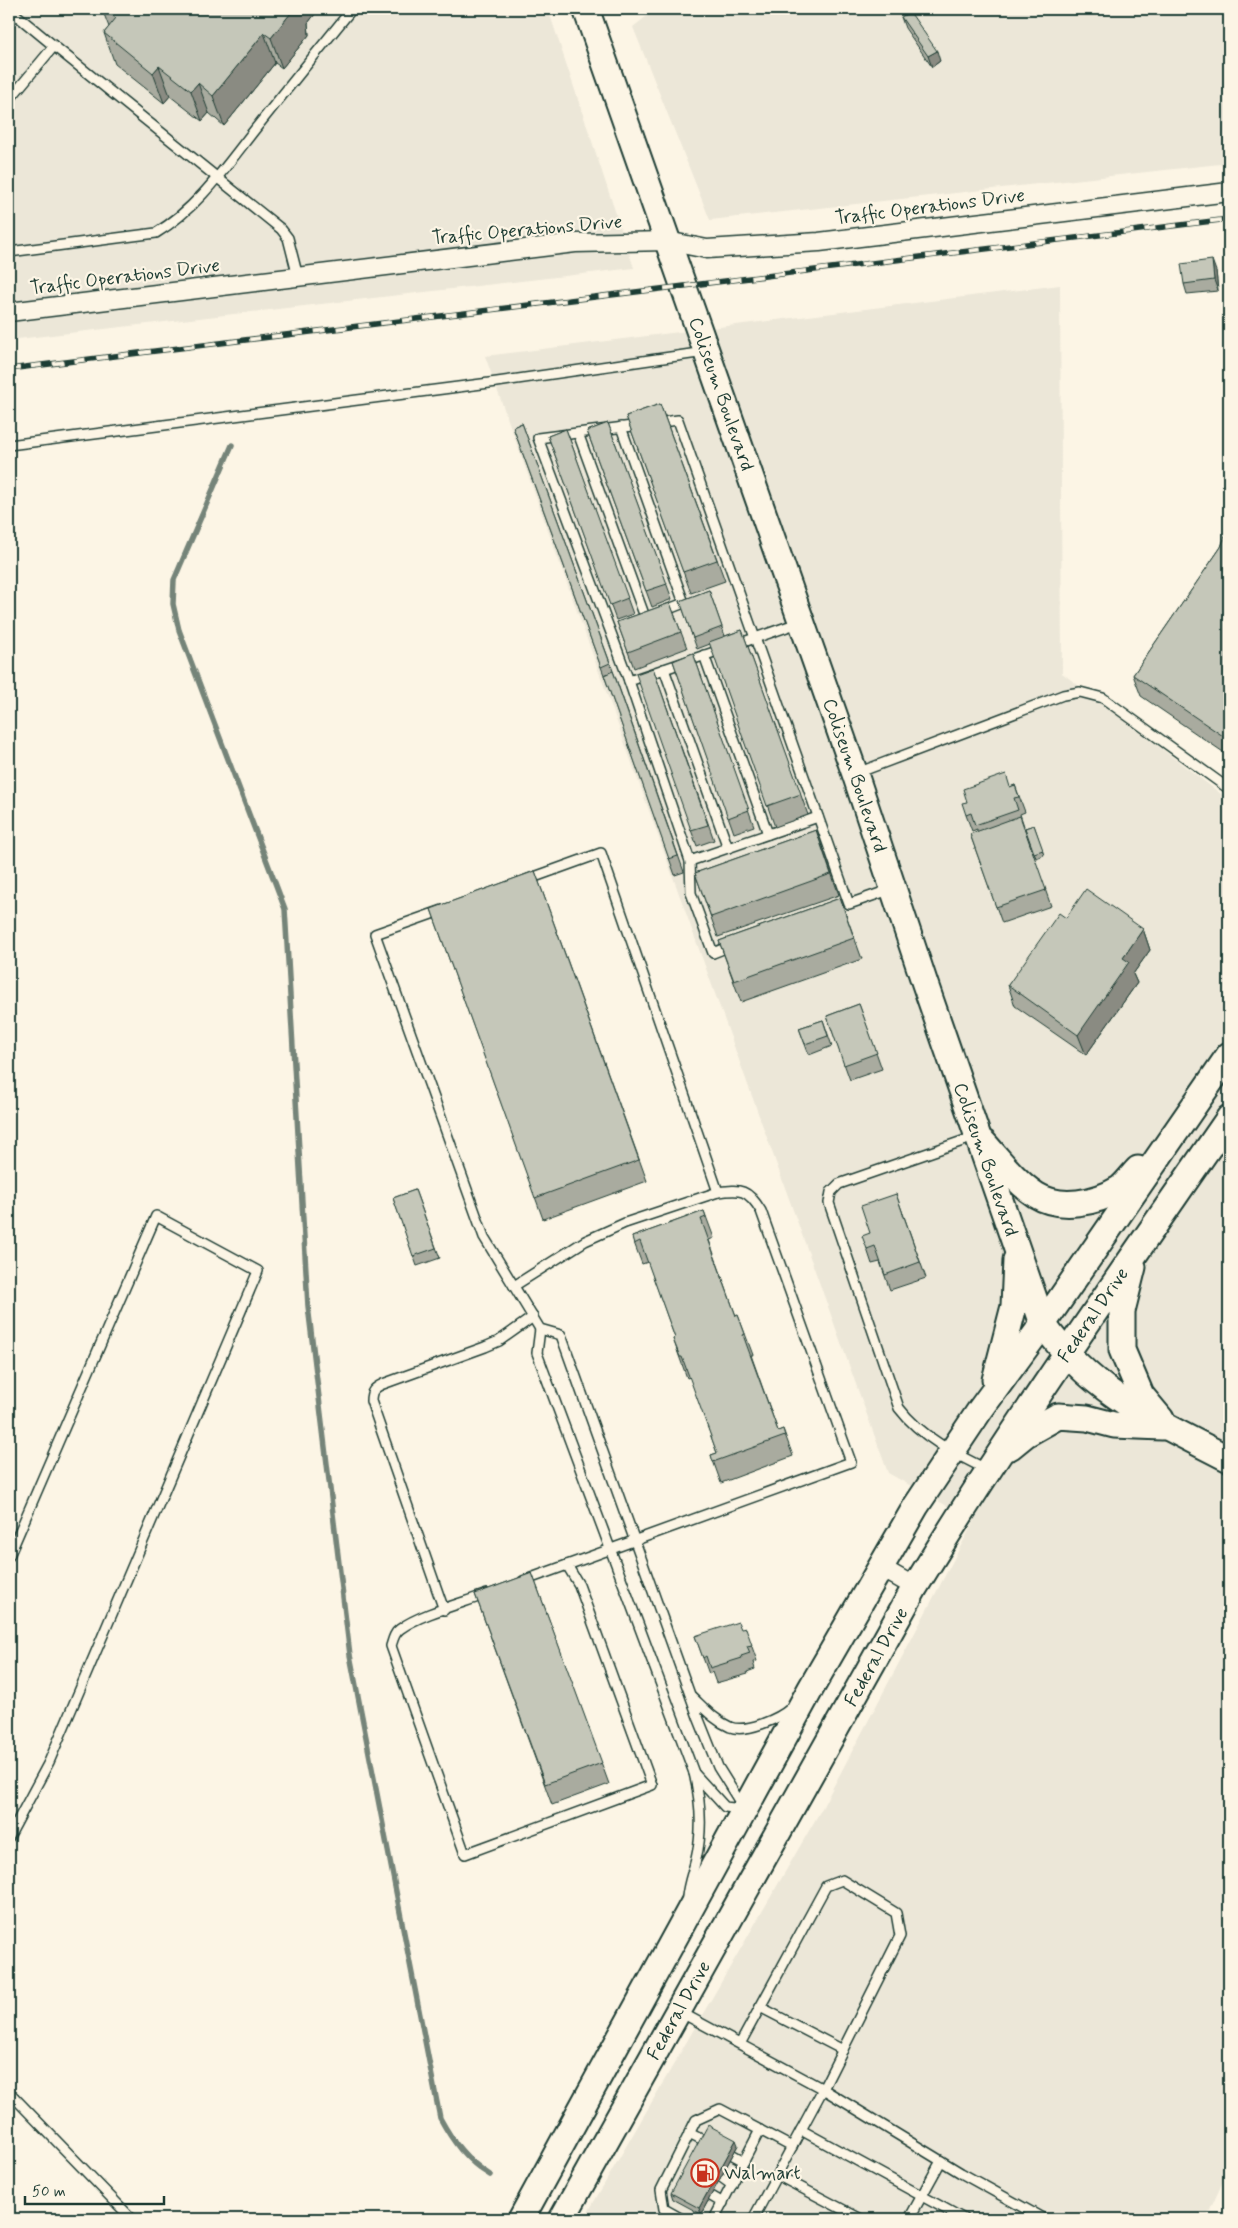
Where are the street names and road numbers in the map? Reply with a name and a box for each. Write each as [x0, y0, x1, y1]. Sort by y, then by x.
street label: Traffic Operations Drive [834, 183, 1026, 231]
street label: Traffic Operations Drive [431, 209, 623, 251]
street label: Traffic Operations Drive [29, 253, 221, 301]
street label: Coliseum Boulevard [683, 314, 760, 474]
street label: Coliseum Boulevard [817, 695, 893, 855]
street label: Coliseum Boulevard [948, 1079, 1024, 1240]
street label: Federal Drive [1051, 1263, 1134, 1367]
street label: Federal Drive [838, 1603, 914, 1711]
street label: Federal Drive [641, 1956, 716, 2064]

